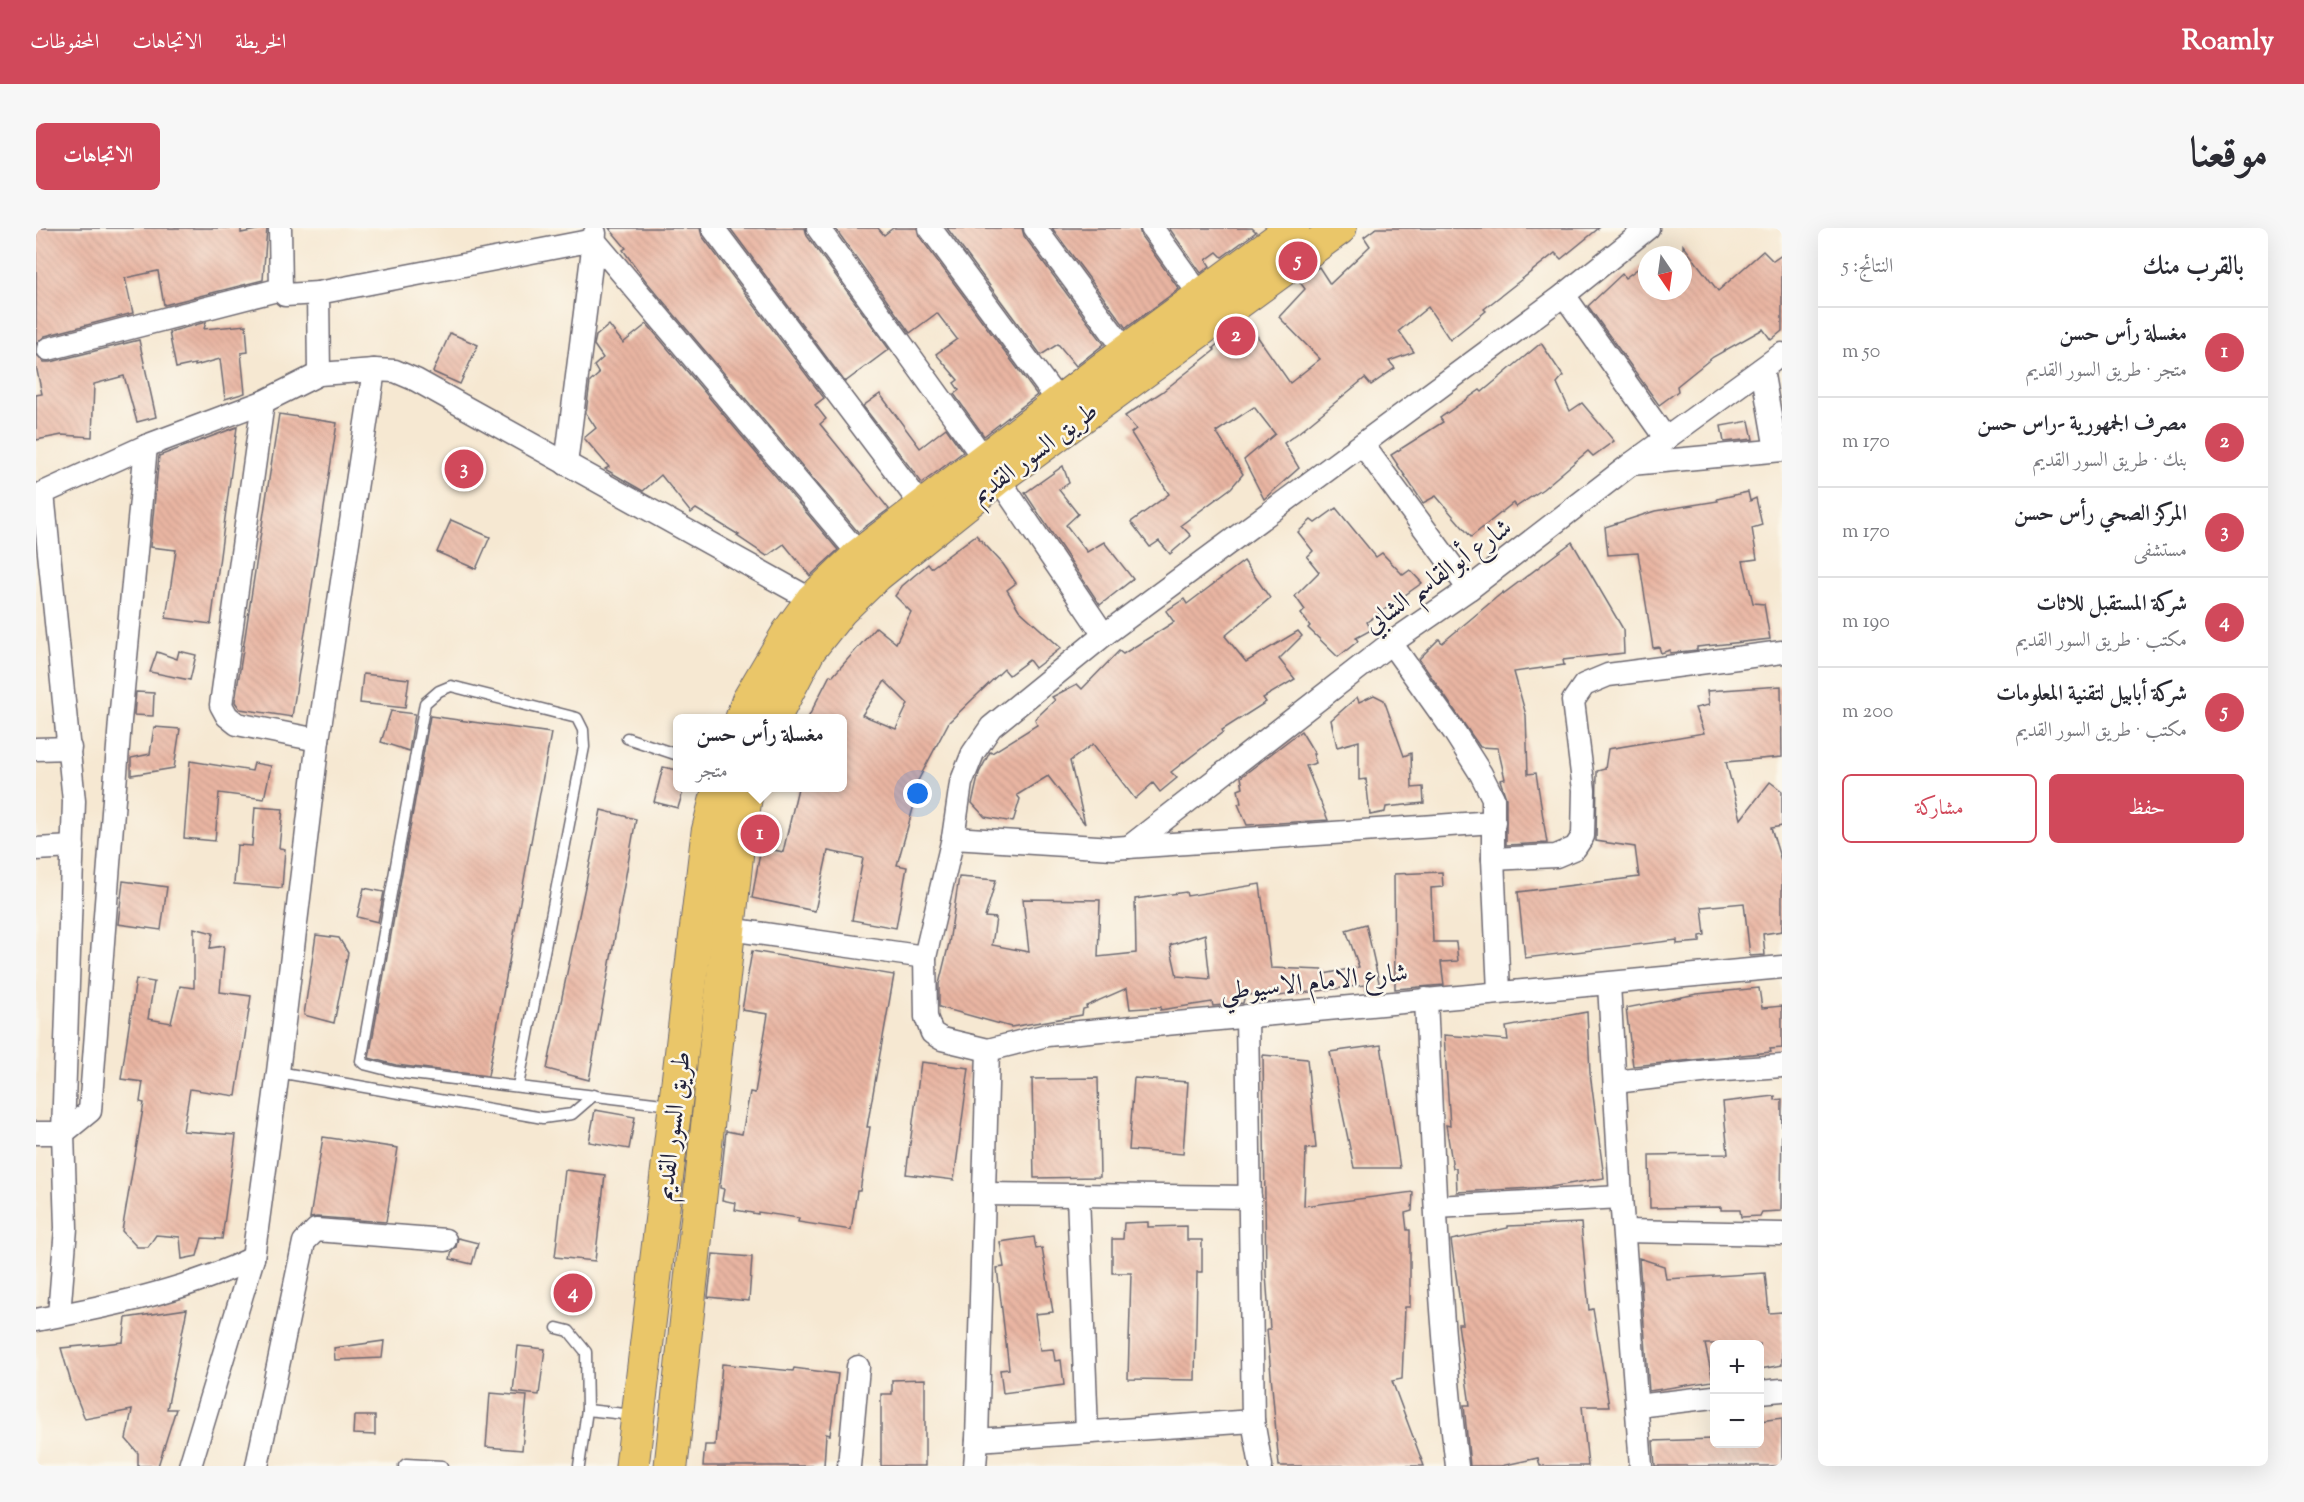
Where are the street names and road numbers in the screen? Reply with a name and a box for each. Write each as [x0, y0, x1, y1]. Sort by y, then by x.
street label: طريق السور القديم [964, 394, 1108, 516]
street label: شارع أبوالقاسم الشابي [1356, 510, 1523, 648]
street label: شارع الامام الاسيوطي [1218, 955, 1410, 1016]
street label: طريق السور القديم [647, 1049, 704, 1204]

